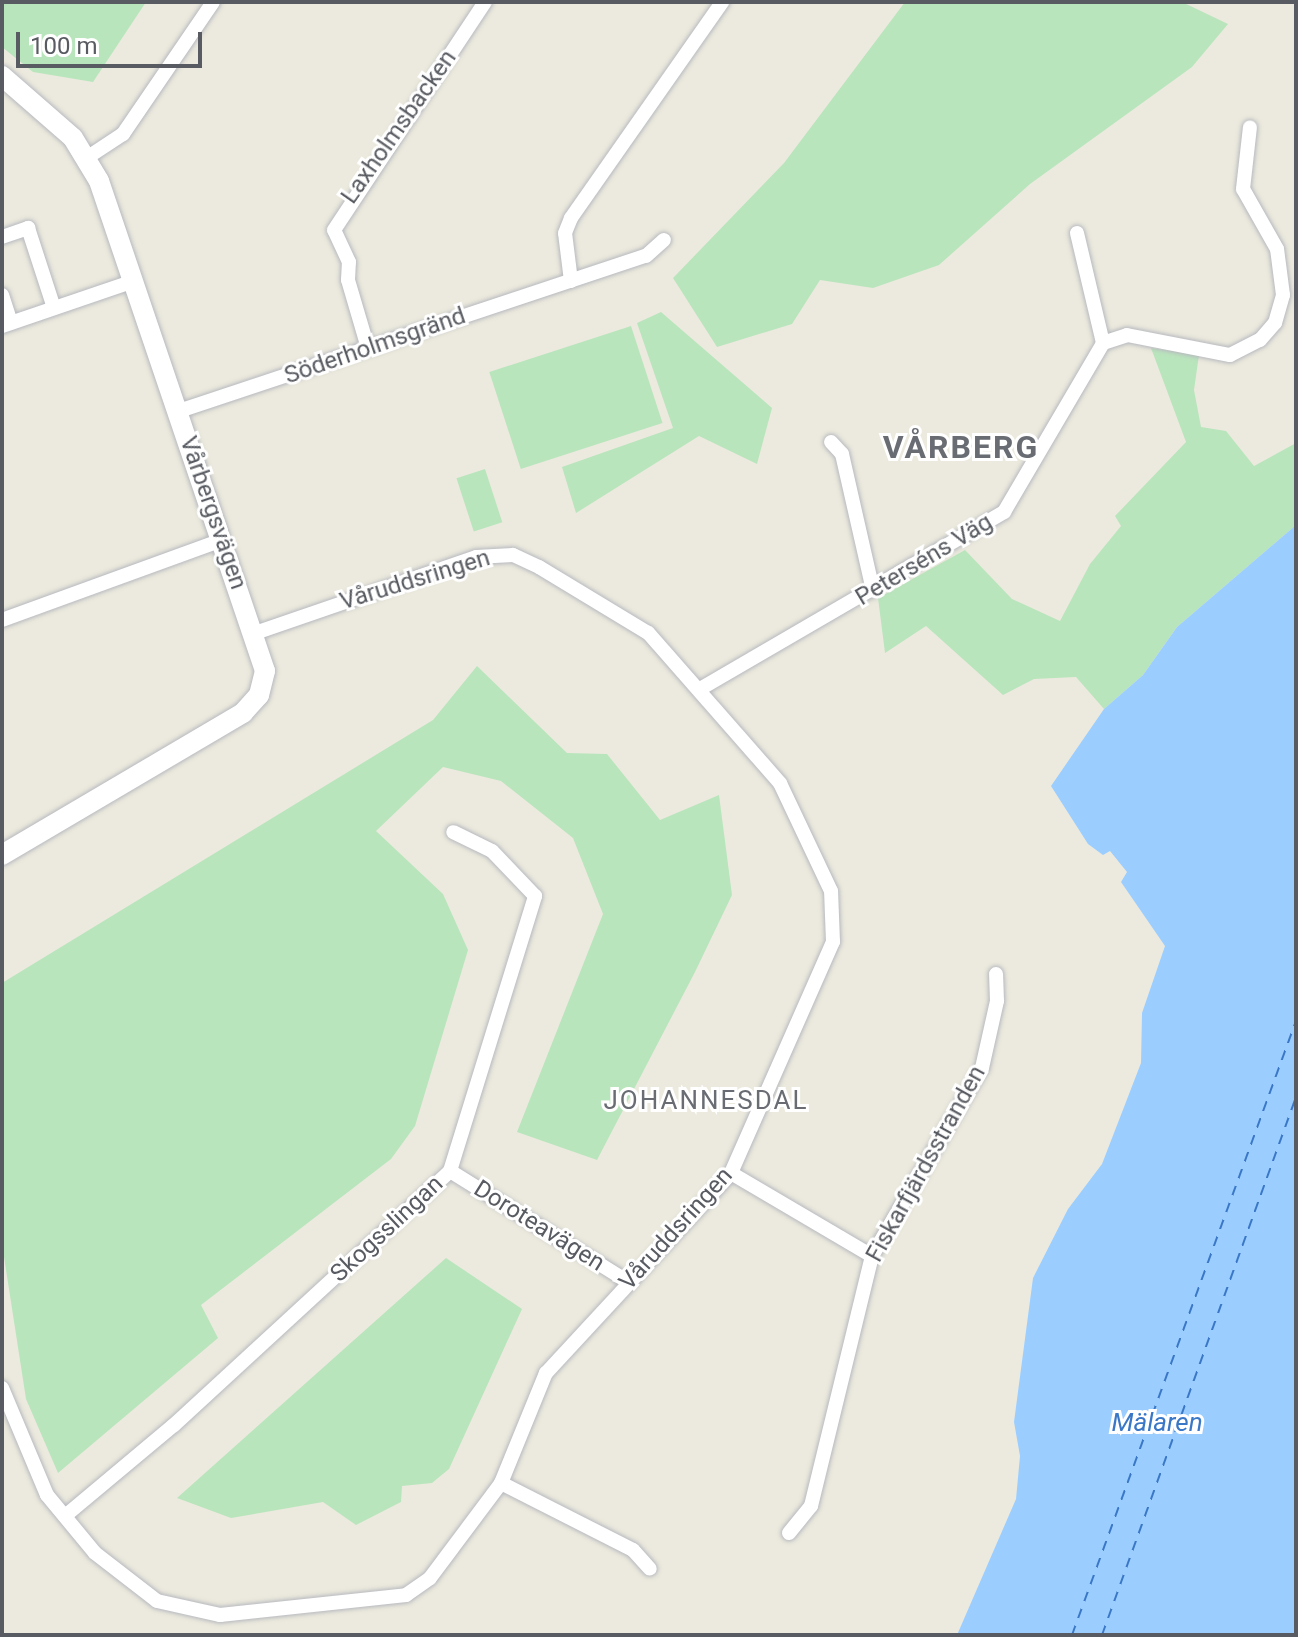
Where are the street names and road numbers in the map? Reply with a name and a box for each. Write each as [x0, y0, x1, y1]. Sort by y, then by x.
street label: Laxholmsbacken [335, 45, 463, 209]
street label: Söderholmsgränd [281, 302, 469, 390]
street label: Vårbergsvägen [173, 433, 253, 593]
street label: Peterséns Väg [850, 508, 998, 612]
street label: Våruddsringen [337, 544, 493, 616]
street label: Fiskarfjärdsstranden [860, 1061, 992, 1267]
street label: Våruddsringen [613, 1162, 739, 1296]
street label: Skogsslingan [325, 1170, 449, 1288]
street label: Doroteavägen [468, 1174, 610, 1278]

